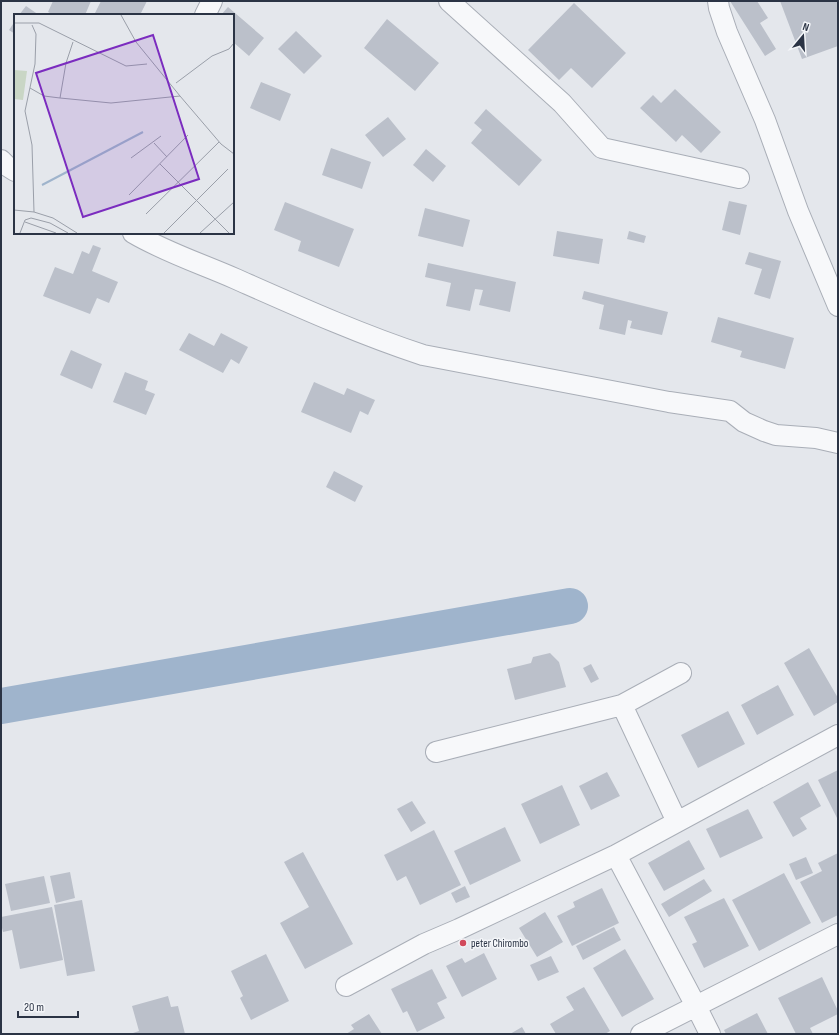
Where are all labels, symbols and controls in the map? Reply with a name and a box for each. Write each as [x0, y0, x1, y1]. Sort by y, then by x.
inset map [14, 14, 234, 234]
north arrow [783, 16, 823, 56]
text: N [801, 20, 811, 34]
place label: peter Chirombo [471, 937, 529, 950]
marker: peter Chirombo [458, 938, 468, 948]
scale bar [18, 993, 78, 1019]
text: 20 m [24, 1000, 44, 1015]

